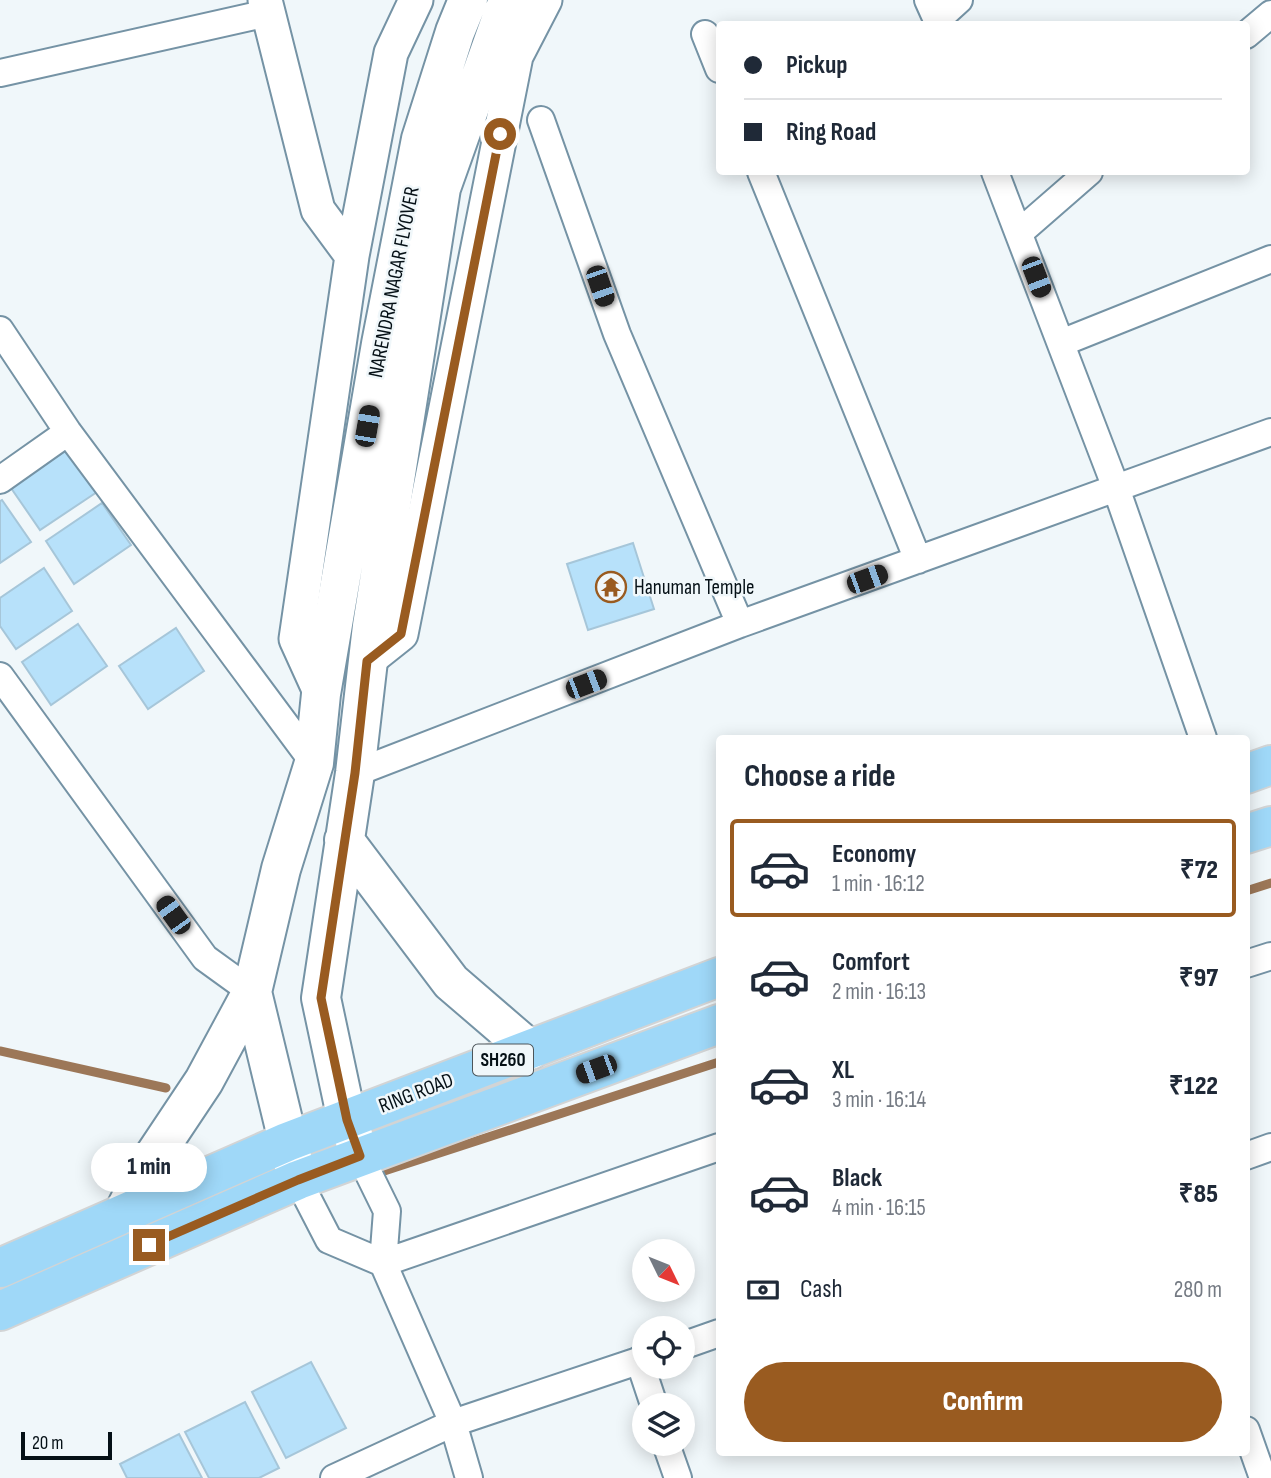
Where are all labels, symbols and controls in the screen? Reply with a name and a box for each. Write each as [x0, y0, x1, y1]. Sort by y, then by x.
text: Pickup [786, 50, 848, 81]
text: Ring Road [786, 117, 876, 148]
route start [484, 118, 516, 150]
street label: NARENDRA NAGAR FLYOVER [363, 184, 425, 380]
car [1019, 254, 1054, 300]
car [584, 263, 617, 309]
car [354, 403, 381, 449]
car [844, 562, 891, 596]
temple icon: Hanuman Temple [594, 570, 628, 604]
place label: Hanuman Temple [634, 575, 755, 600]
car [563, 667, 610, 701]
text: Choose a ride [744, 757, 896, 796]
icon: car [748, 837, 811, 900]
text: Economy [832, 839, 916, 870]
text: ₹72 [1180, 855, 1218, 886]
text: 1 min · 16:12 [832, 870, 925, 898]
car [153, 892, 194, 938]
icon: car [748, 945, 811, 1008]
text: Comfort [832, 947, 910, 978]
text: ₹97 [1179, 963, 1218, 994]
text: 2 min · 16:13 [832, 978, 926, 1006]
road number: SH260 [473, 1044, 533, 1076]
car [573, 1052, 620, 1086]
icon: car [748, 1053, 811, 1116]
text: XL [832, 1055, 854, 1086]
street label: RING ROAD [375, 1067, 457, 1119]
text: ₹122 [1169, 1071, 1218, 1102]
text: 3 min · 16:14 [832, 1086, 926, 1114]
callout: 1 min [91, 1144, 207, 1192]
text: 1 min [127, 1153, 171, 1181]
icon: car [748, 1161, 811, 1224]
text: Black [832, 1163, 882, 1194]
text: ₹85 [1179, 1179, 1218, 1210]
text: 4 min · 16:15 [832, 1194, 926, 1222]
route end [133, 1229, 165, 1261]
north arrow [632, 1239, 695, 1302]
map controls [632, 1239, 695, 1456]
icon: cash [744, 1271, 782, 1309]
text: Cash [800, 1274, 843, 1305]
text: 280 m [1174, 1276, 1222, 1304]
button: locate [632, 1316, 695, 1379]
button: Confirm [744, 1362, 1222, 1442]
button: layers [632, 1393, 695, 1456]
scale bar [21, 1429, 112, 1461]
text: 20 m [32, 1432, 64, 1455]

